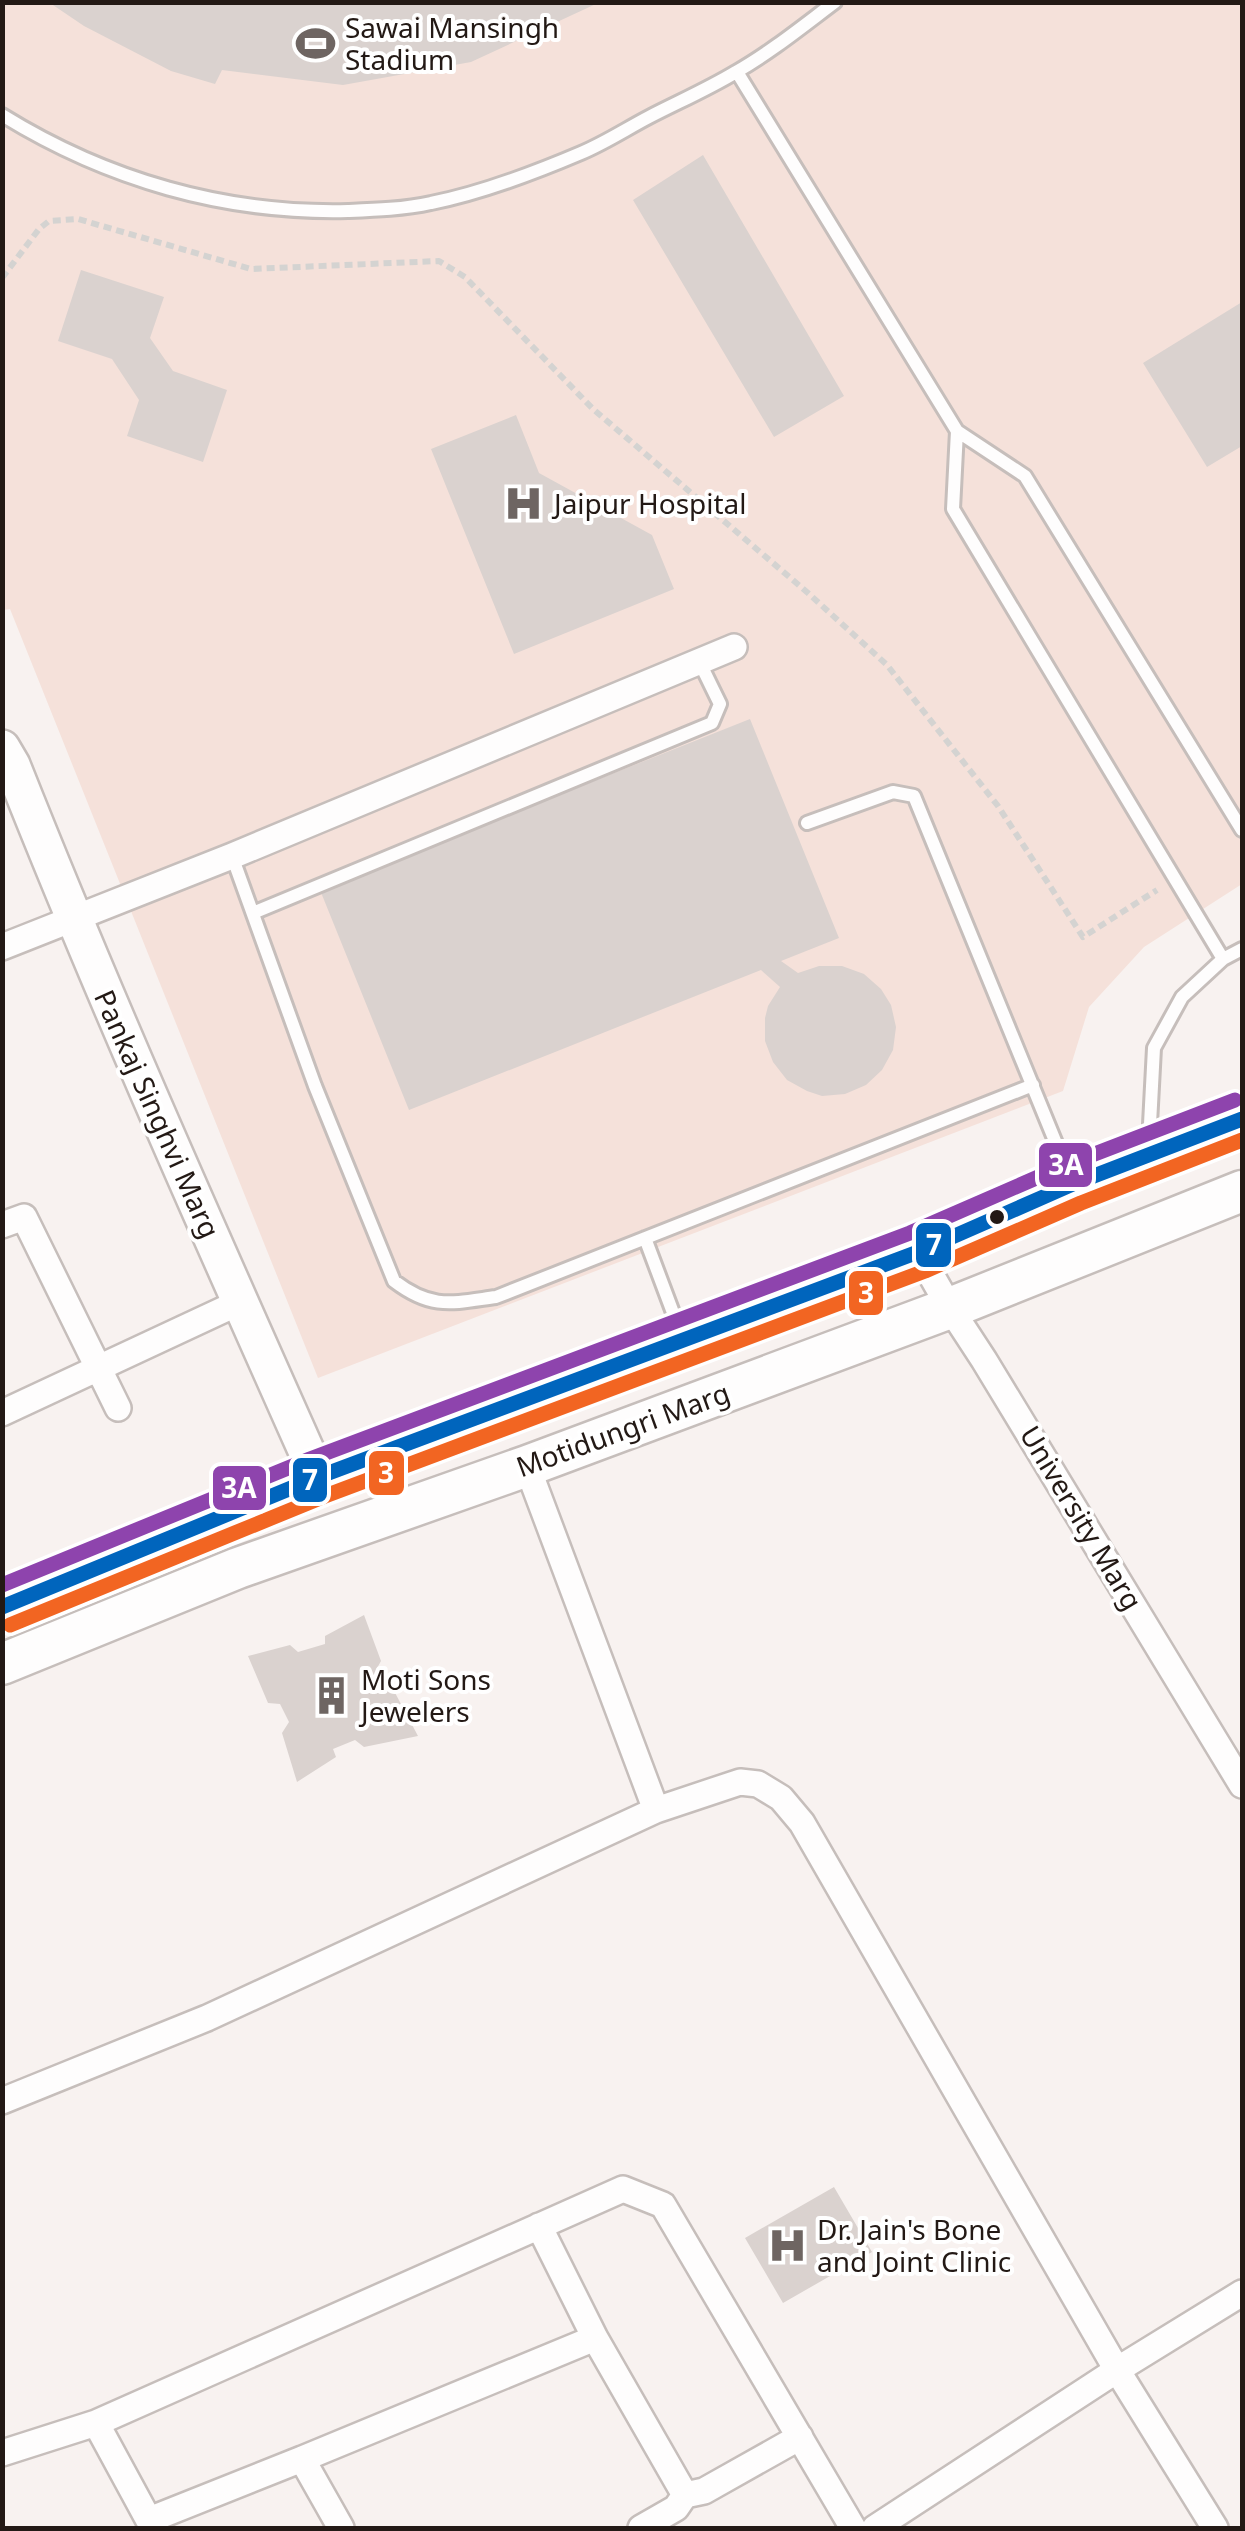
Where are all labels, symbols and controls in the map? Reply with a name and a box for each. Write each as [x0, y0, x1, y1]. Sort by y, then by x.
place label: Sawai Mansingh Stadium [345, 8, 559, 78]
sports icon: Sawai Mansingh Stadium [294, 23, 336, 65]
hospital icon: Jaipur Hospital [503, 483, 545, 525]
place label: Jaipur Hospital [551, 484, 747, 522]
street label: Pankaj Singhvi Marg [86, 984, 230, 1244]
line badge: 3A [1037, 1141, 1094, 1189]
text: 3A [1048, 1145, 1084, 1183]
unlabelled marker [987, 1207, 1007, 1227]
line badge: 7 [914, 1221, 953, 1269]
text: 7 [926, 1225, 942, 1263]
line badge: 3 [847, 1269, 885, 1317]
text: 3 [858, 1273, 874, 1311]
street label: Motidungri Marg [511, 1373, 735, 1485]
street label: University Marg [1012, 1418, 1152, 1617]
line badge: 3 [367, 1449, 406, 1497]
text: 3 [378, 1453, 394, 1491]
line badge: 7 [291, 1456, 329, 1504]
text: 7 [302, 1460, 318, 1498]
line badge: 3A [211, 1464, 268, 1512]
text: 3A [221, 1468, 257, 1506]
place label: Moti Sons Jewelers [358, 1660, 491, 1730]
building icon: Moti Sons Jewelers [310, 1675, 352, 1717]
place label: Dr. Jain's Bone and Joint Clinic [817, 2210, 1011, 2280]
hospital icon: Dr. Jain's Bone and Joint Clinic [766, 2225, 808, 2267]

